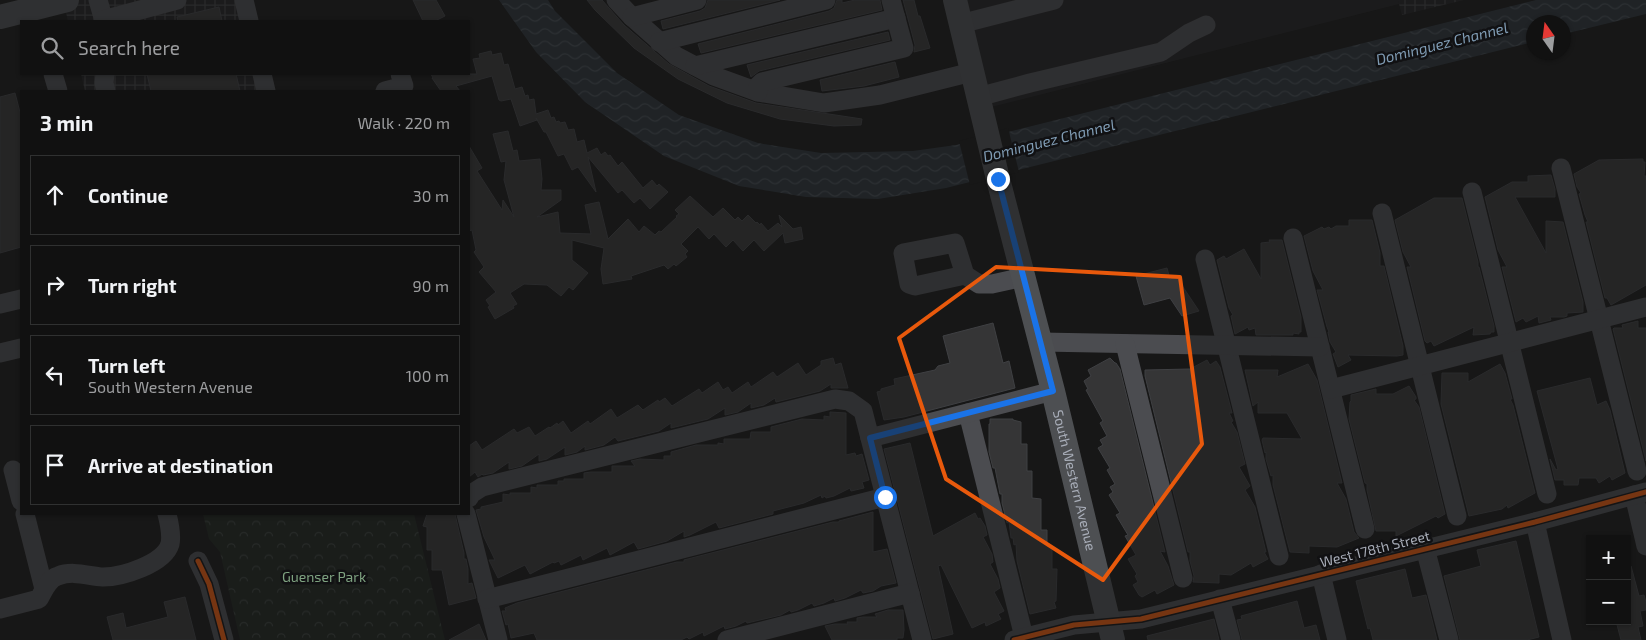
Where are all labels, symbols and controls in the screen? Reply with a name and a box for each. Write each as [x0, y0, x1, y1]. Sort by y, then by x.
north arrow [1526, 15, 1571, 60]
water label: Dominguez Channel [1374, 18, 1510, 68]
search box [20, 20, 470, 75]
icon: search [38, 34, 66, 62]
text: Search here [78, 36, 180, 59]
text: 3 min [40, 110, 93, 135]
text: Walk · 220 m [357, 113, 450, 132]
water label: Dominguez Channel [981, 115, 1117, 165]
route end [987, 168, 1010, 191]
icon: ahead [41, 181, 69, 209]
text: Continue [88, 184, 168, 207]
text: 30 m [413, 186, 449, 205]
icon: right [41, 271, 69, 299]
text: Turn right [88, 274, 176, 297]
text: 90 m [413, 276, 449, 295]
text: Turn left [88, 354, 165, 377]
icon: left [41, 361, 69, 389]
text: 100 m [406, 366, 449, 385]
text: South Western Avenue [88, 377, 253, 396]
street label: South Western Avenue [1050, 408, 1100, 552]
icon: arrive [41, 451, 69, 479]
text: Arrive at destination [88, 454, 273, 477]
route start [874, 486, 897, 509]
street label: West 178th Street [1318, 527, 1432, 570]
map controls [1586, 535, 1631, 625]
button: + [1586, 535, 1631, 580]
park label: Guenser Park [282, 568, 366, 585]
button: − [1586, 580, 1631, 625]

